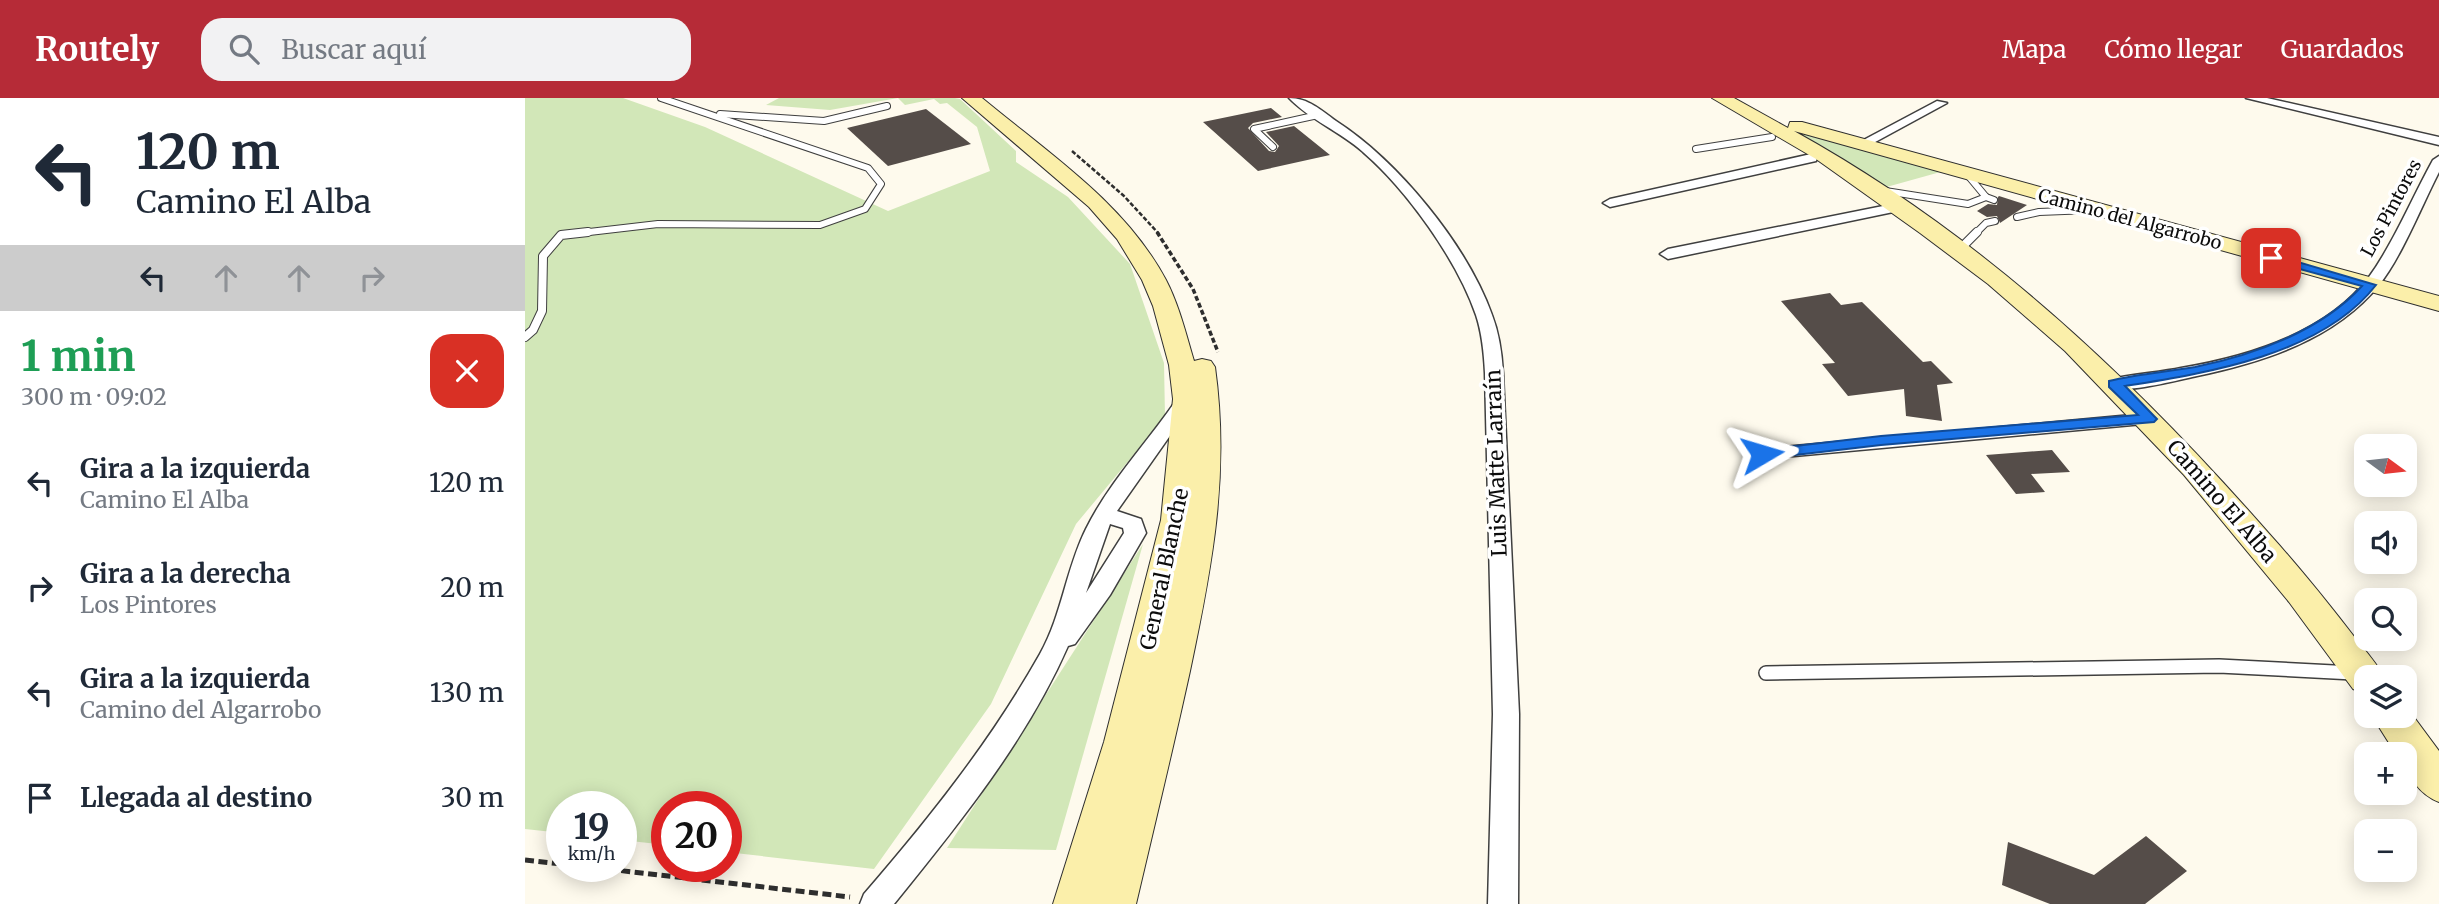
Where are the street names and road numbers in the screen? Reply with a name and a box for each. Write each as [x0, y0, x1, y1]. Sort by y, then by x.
street label: Los Pintores [2356, 155, 2426, 261]
street label: Camino del Algarrobo [2036, 183, 2224, 255]
street label: Luis Matte Larraín [1479, 369, 1513, 557]
street label: Camino El Alba [2161, 434, 2283, 568]
street label: General Blanche [1134, 486, 1194, 652]

